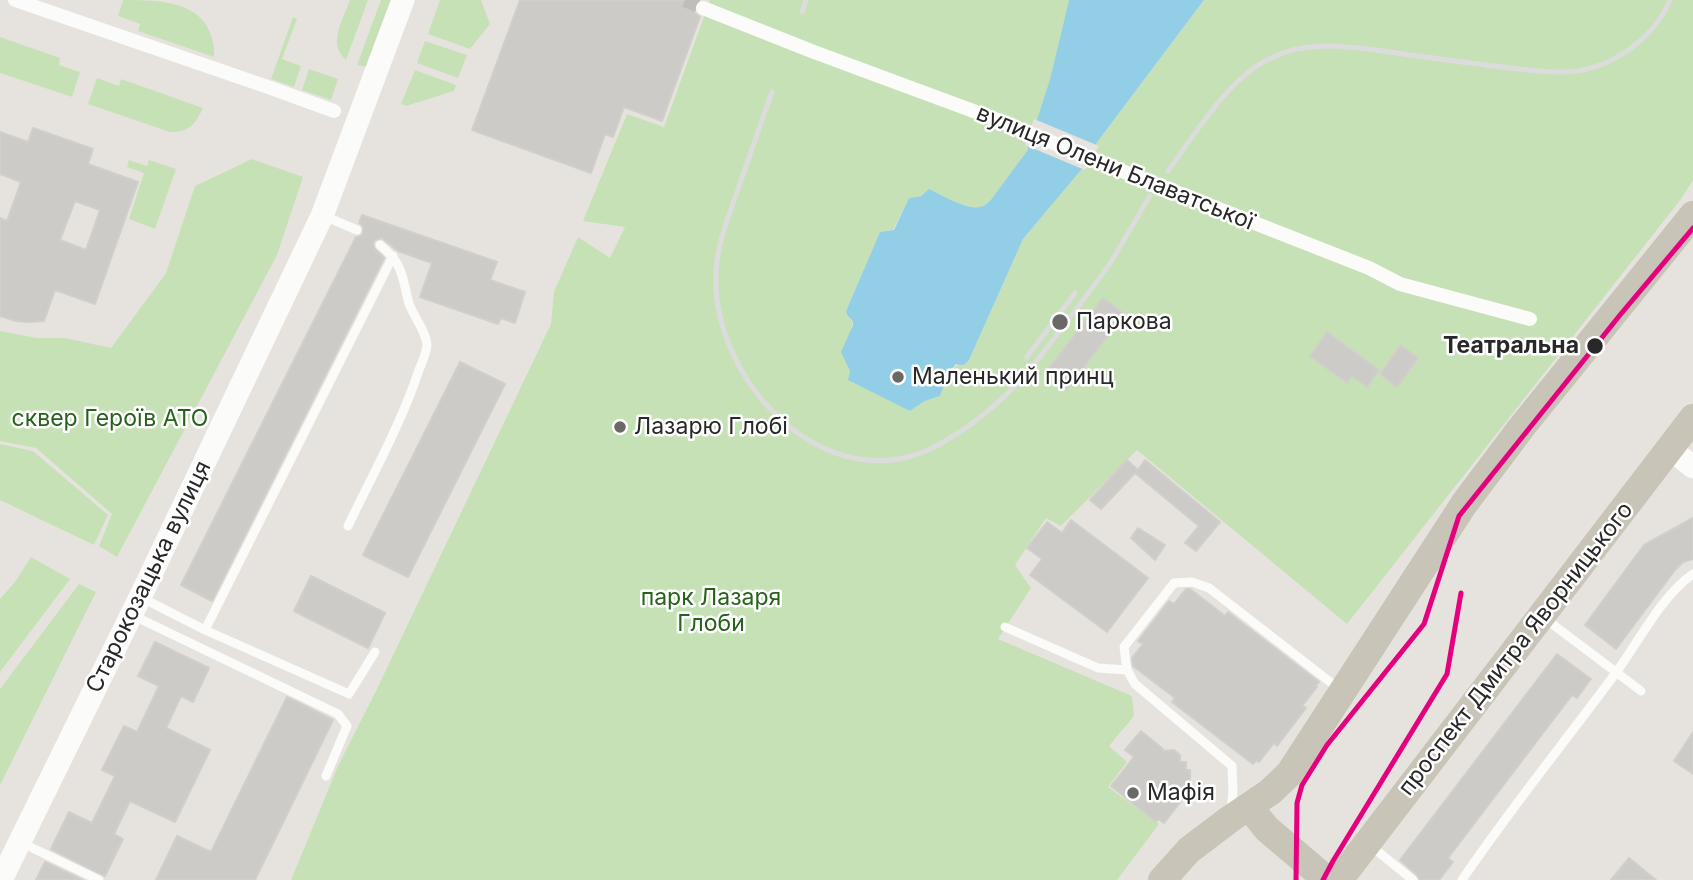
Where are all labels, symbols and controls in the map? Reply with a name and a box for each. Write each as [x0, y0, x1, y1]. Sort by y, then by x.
street label: вулиця Олени Блаватської [972, 100, 1258, 236]
place label: Паркова [1076, 308, 1172, 336]
marker: Паркова [1050, 312, 1070, 332]
place label: Театральна [1443, 332, 1579, 360]
marker: Театральна [1585, 336, 1605, 356]
place label: Маленький принц [912, 363, 1113, 391]
marker: Маленький принц [890, 369, 906, 385]
park label: сквер Героїв АТО [12, 405, 208, 433]
place label: Лазарю Глобі [634, 413, 788, 441]
marker: Лазарю Глобі [612, 419, 628, 435]
street label: Старокозацька вулиця [81, 456, 217, 698]
street label: проспект Дмитра Яворницького [1393, 497, 1639, 801]
park label: парк Лазаря Глоби [641, 584, 781, 638]
place label: Мафія [1147, 779, 1215, 807]
marker: Мафія [1125, 785, 1141, 801]

